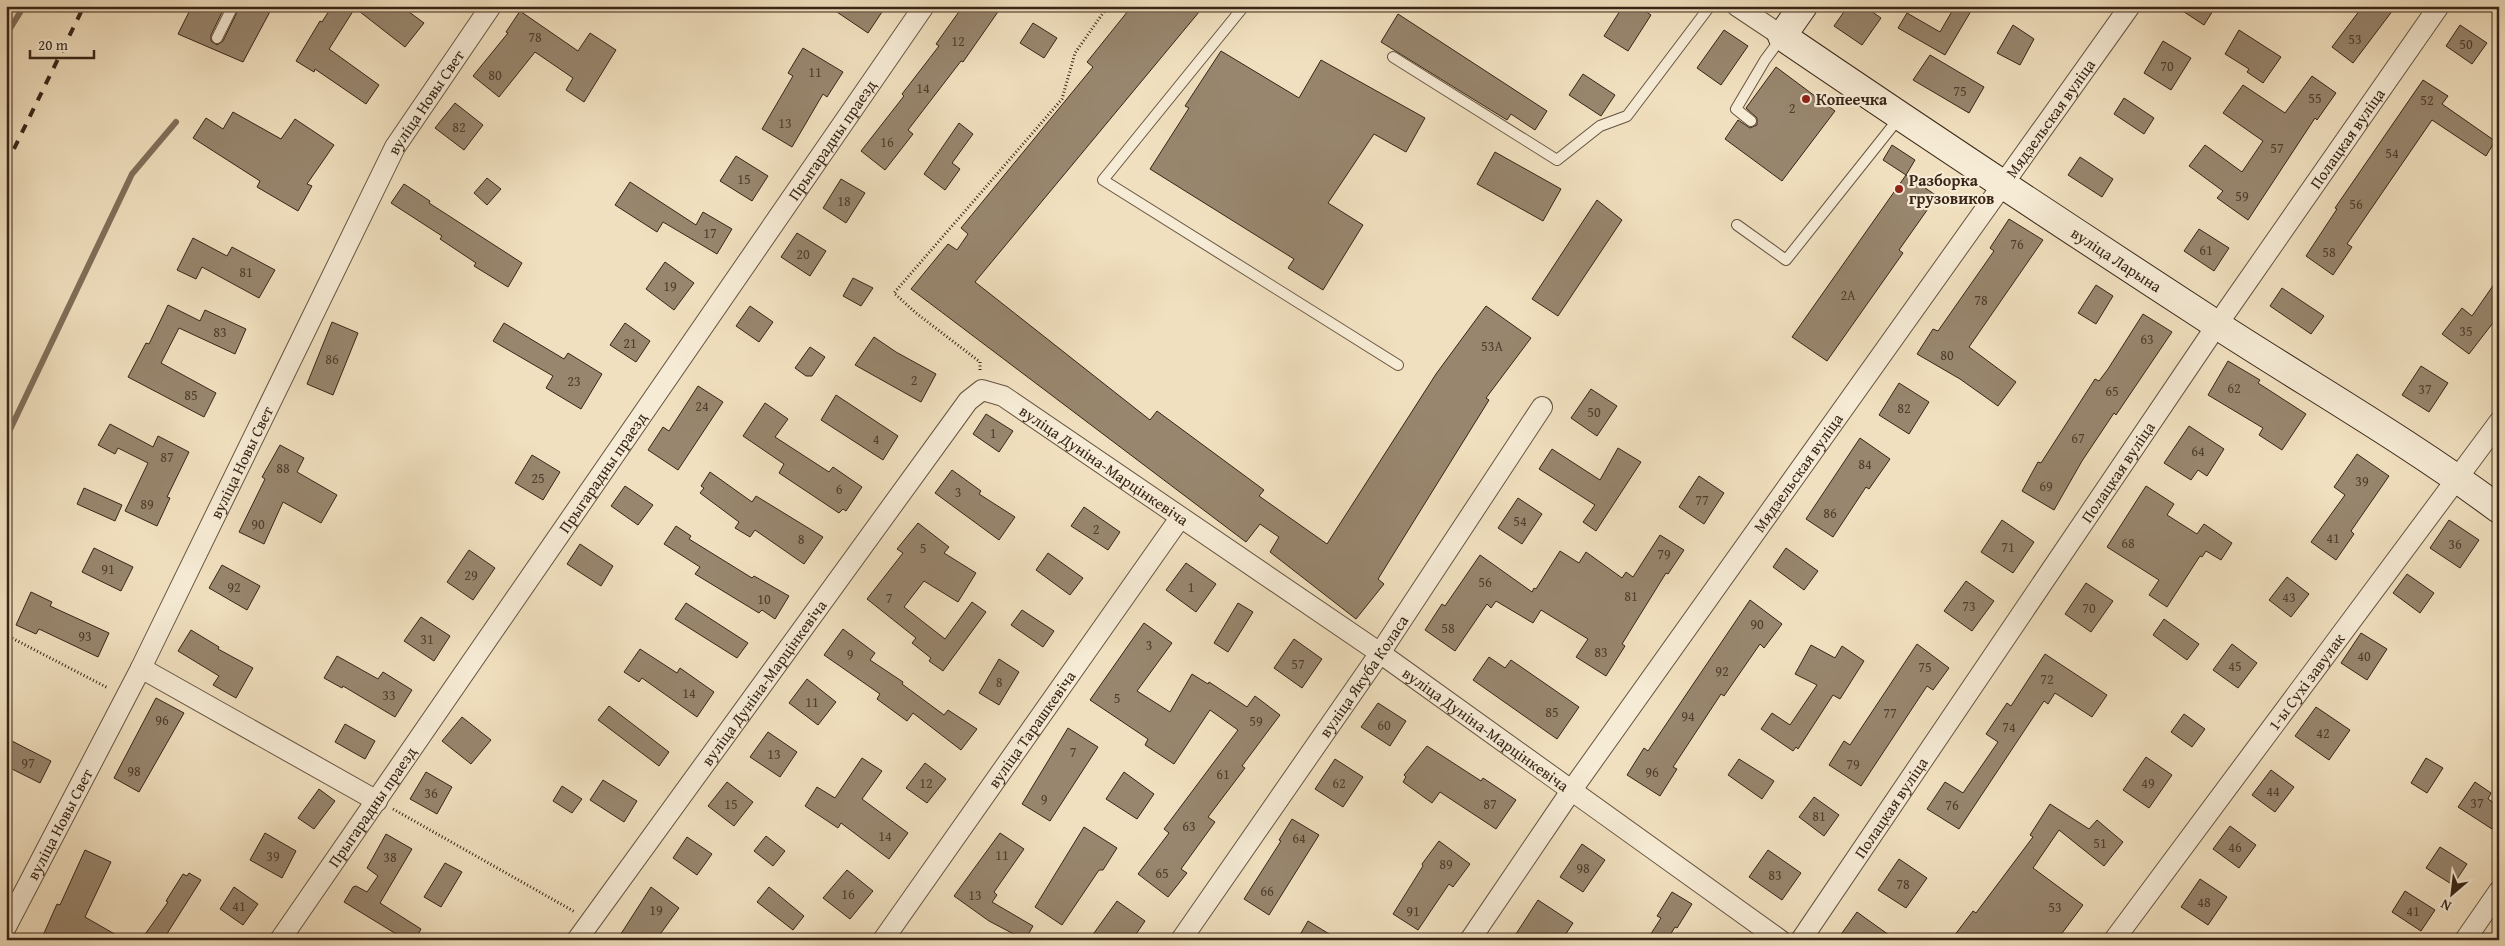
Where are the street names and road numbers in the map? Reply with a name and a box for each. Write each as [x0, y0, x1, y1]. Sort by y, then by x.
street label: вуліца Новы Свет [381, 44, 470, 159]
street label: Мядзельская вуліца [1999, 53, 2101, 183]
street label: Прыгарадны праезд [782, 74, 882, 205]
street label: Полацкая вуліца [2303, 83, 2391, 193]
street label: вуліца Ларына [2067, 221, 2167, 298]
street label: вуліца Дуніна-Марцінкевіча [1015, 399, 1194, 532]
street label: вуліца Новы Свет [204, 402, 279, 523]
street label: Прыгарадны праезд [552, 407, 653, 538]
street label: Мядзельская вуліца [1747, 408, 1849, 537]
street label: Полацкая вуліца [2075, 416, 2161, 527]
street label: вуліца Дуніна-Марцінкевіча [695, 594, 832, 771]
street label: вуліца Якуба Коласа [1313, 610, 1414, 742]
street label: 1-ы Сухі завулак [2262, 627, 2351, 735]
street label: вуліца Дуніна-Марцінкевіча [1397, 661, 1574, 797]
street label: вуліца Тарашкевіча [982, 665, 1081, 793]
street label: Прыгарадны праезд [322, 741, 422, 872]
street label: Полацкая вуліца [1848, 752, 1934, 863]
street label: вуліца Новы Свет [21, 764, 99, 884]

